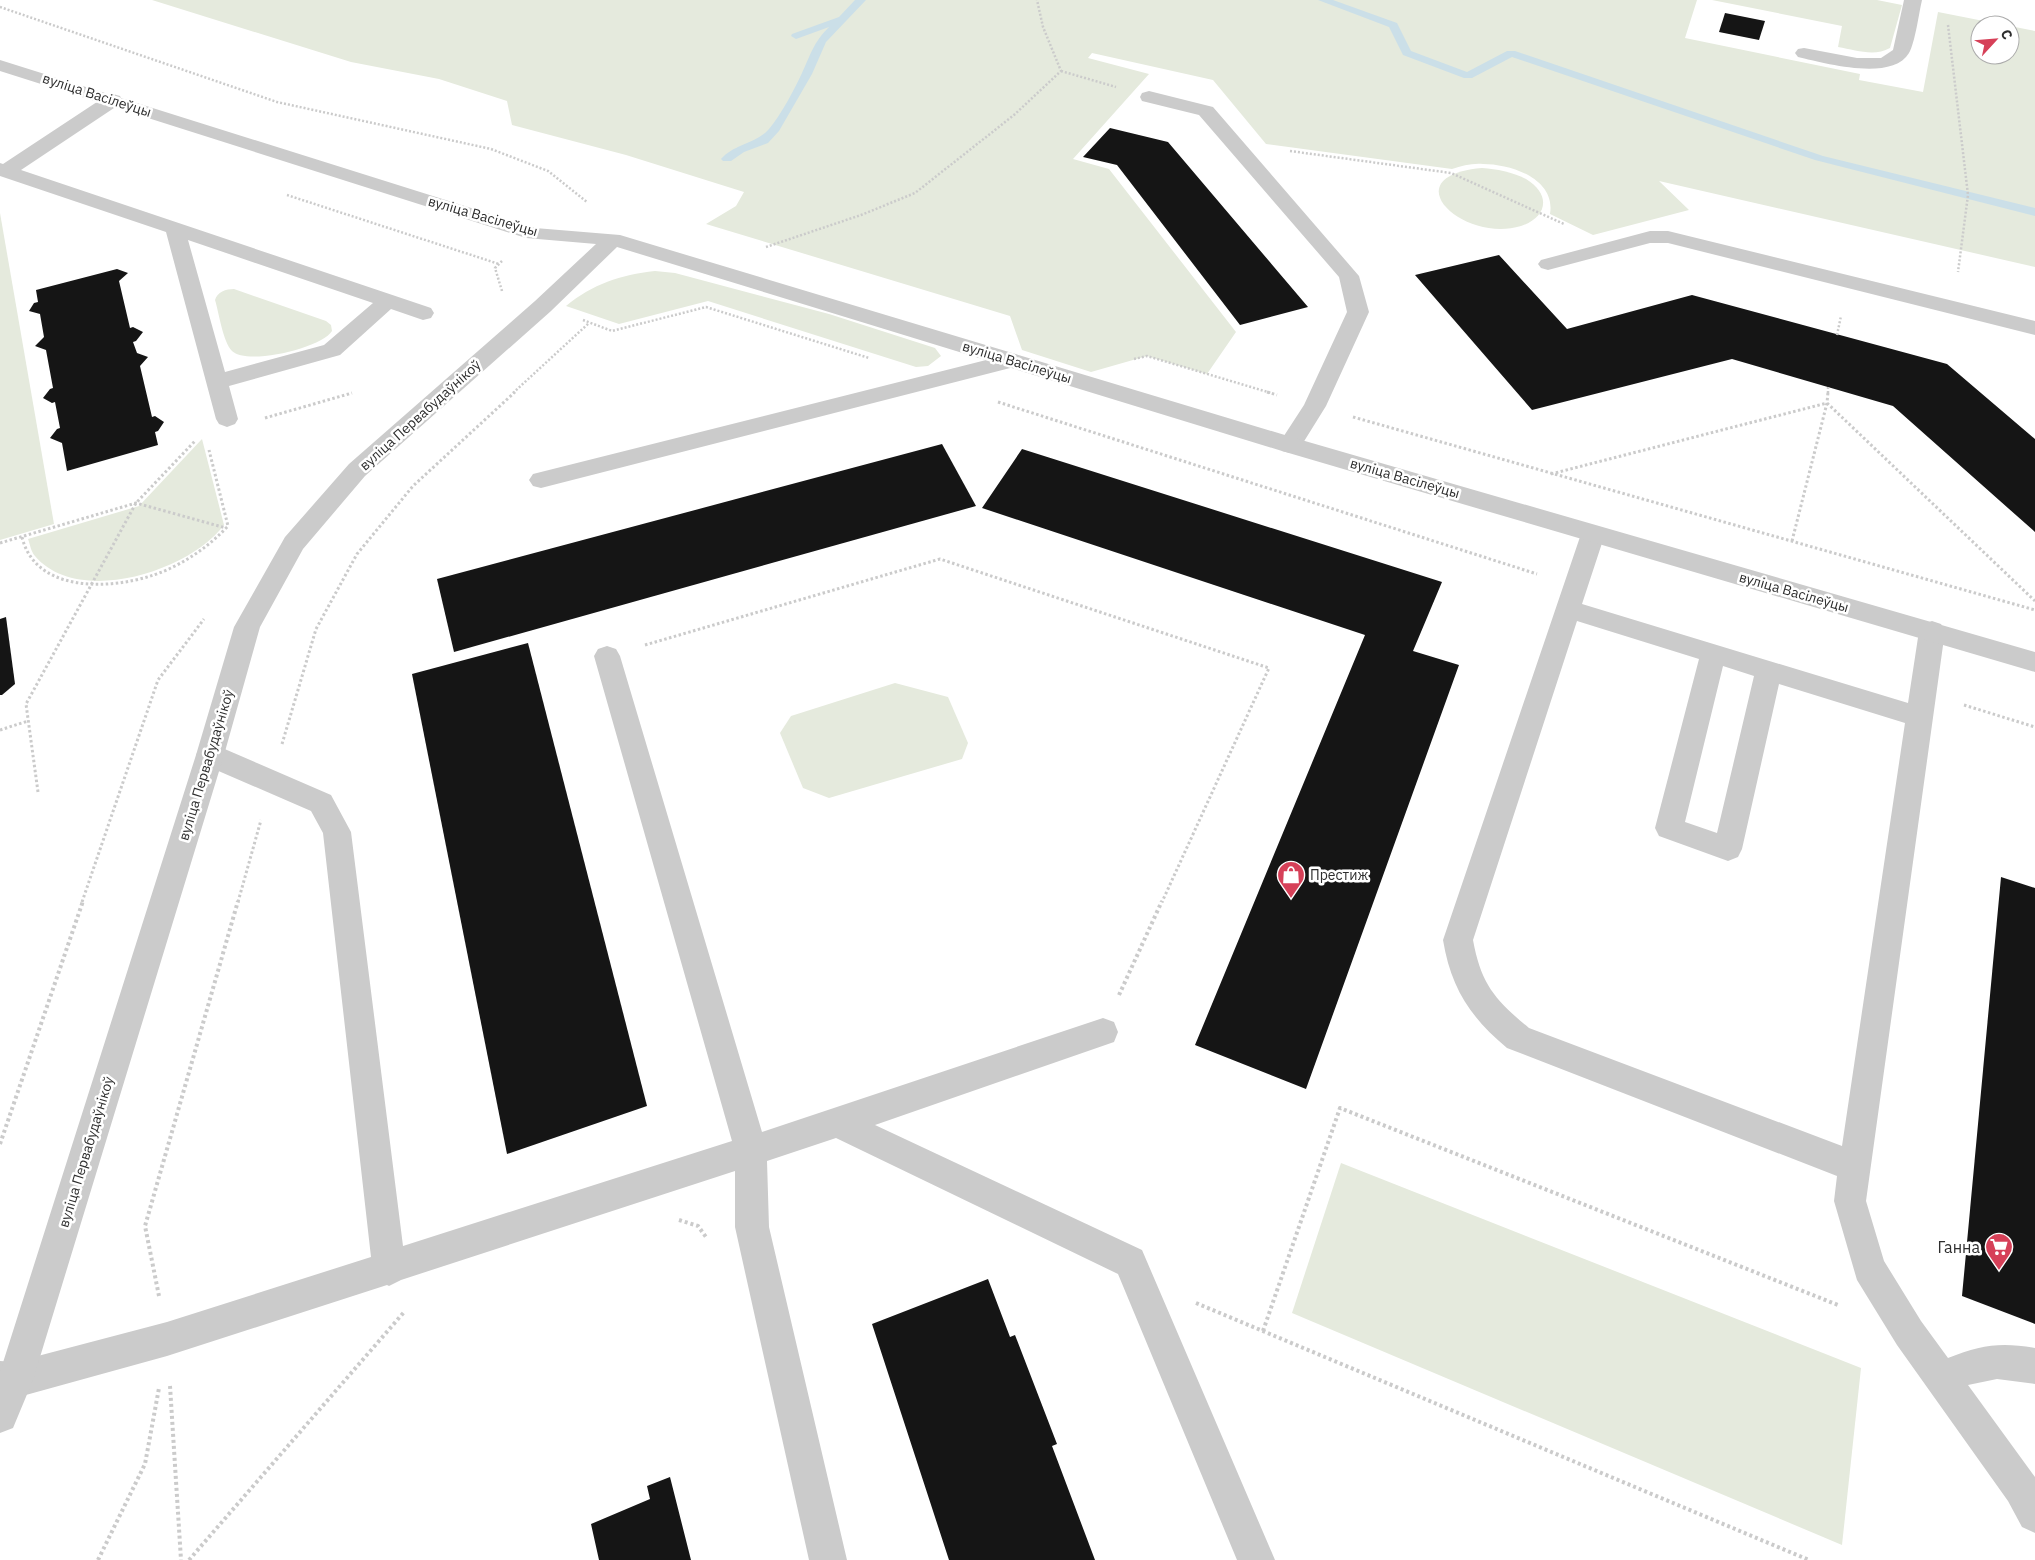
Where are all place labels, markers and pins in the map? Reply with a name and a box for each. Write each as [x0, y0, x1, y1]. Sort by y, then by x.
shop icon: Престиж [1276, 860, 1306, 899]
place label: Престиж [1310, 866, 1368, 884]
supermarket icon: Ганна [1984, 1232, 2014, 1271]
place label: Ганна [1937, 1237, 1980, 1257]

